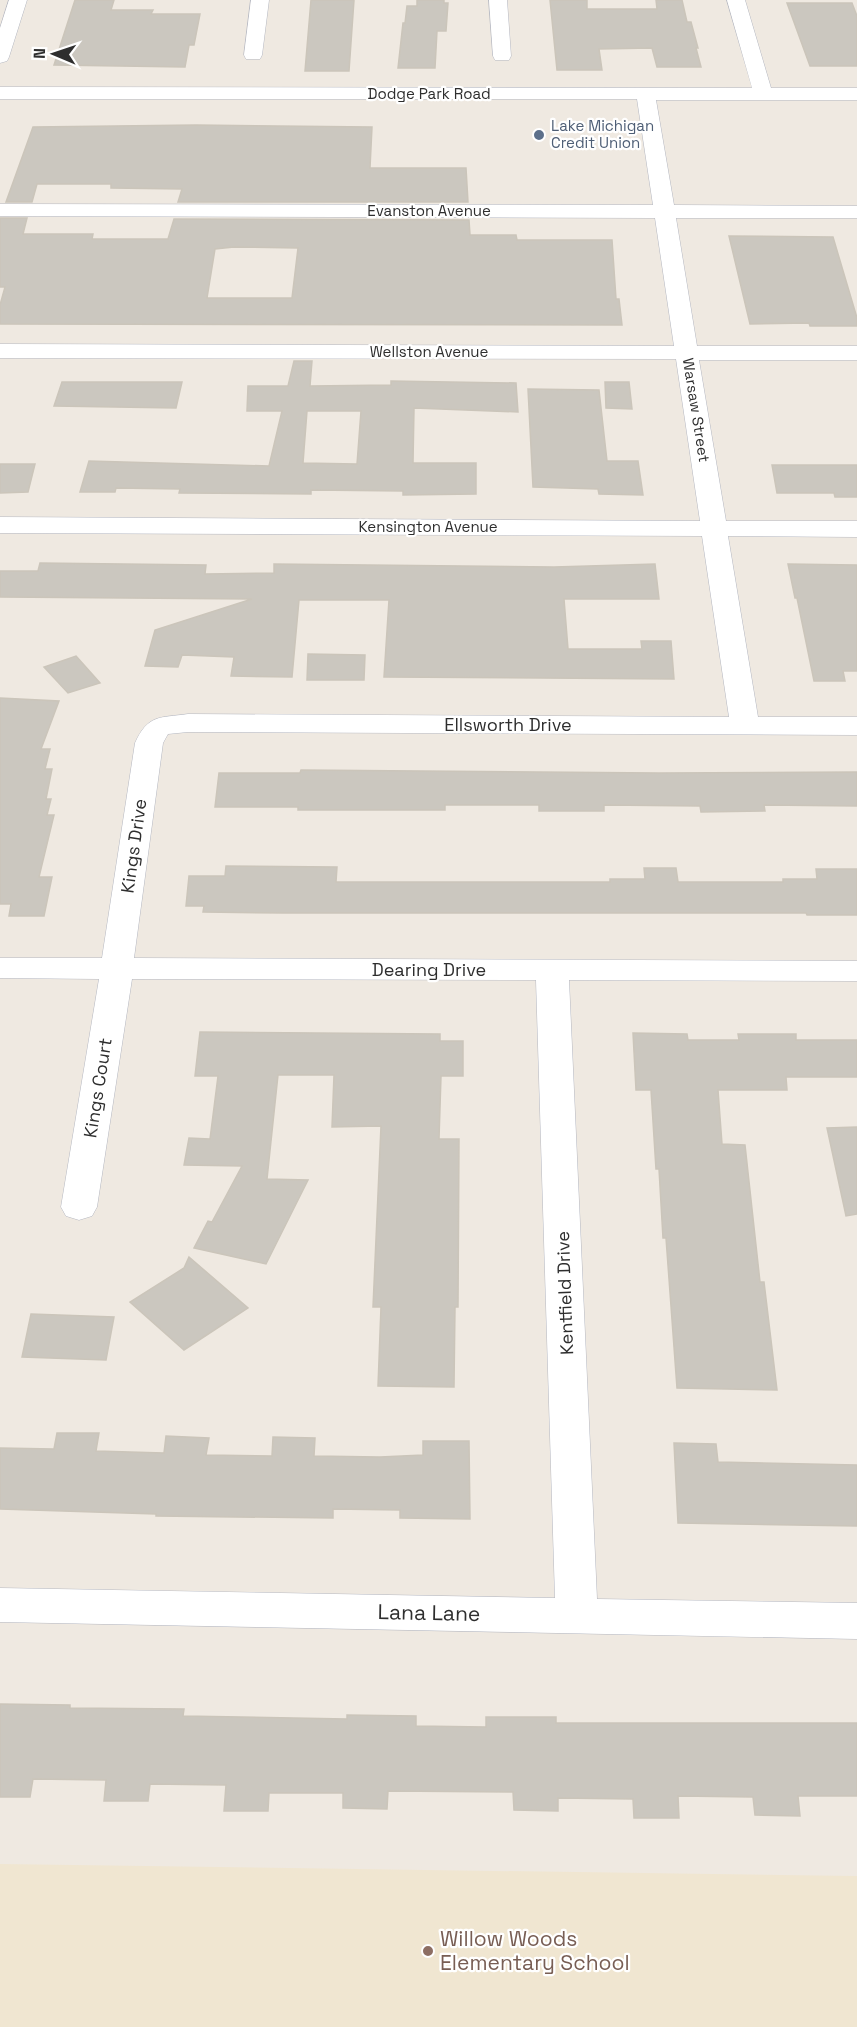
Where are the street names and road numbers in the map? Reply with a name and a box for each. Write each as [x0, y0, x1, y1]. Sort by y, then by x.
street label: Dodge Park Road [367, 84, 491, 103]
street label: Evanston Avenue [367, 201, 491, 220]
street label: Wellston Avenue [370, 342, 488, 361]
street label: Warsaw Street [679, 357, 714, 463]
street label: Kensington Avenue [358, 517, 498, 536]
street label: Ellsworth Drive [444, 713, 572, 736]
street label: Kings Drive [115, 797, 152, 895]
street label: Dearing Drive [372, 958, 486, 981]
street label: Kings Court [78, 1036, 117, 1140]
street label: Kentfield Drive [551, 1231, 578, 1355]
street label: Lana Lane [377, 1598, 481, 1627]

